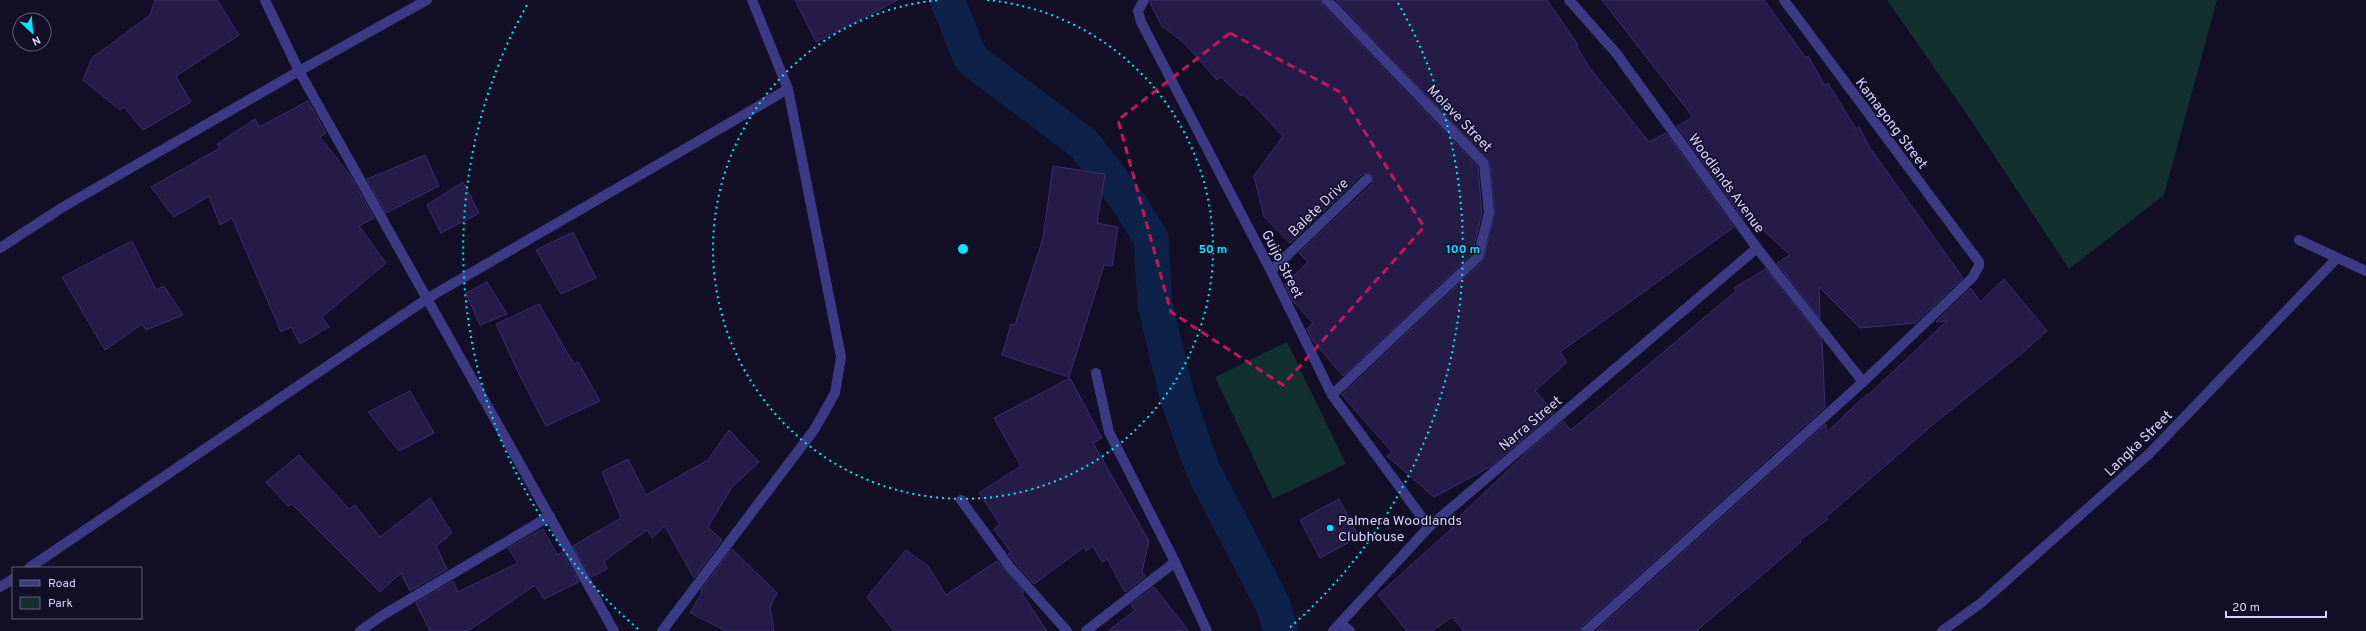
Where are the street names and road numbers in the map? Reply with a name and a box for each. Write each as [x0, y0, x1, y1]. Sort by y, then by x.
street label: Kamagong Street [1851, 75, 1931, 173]
street label: Molave Street [1423, 82, 1495, 156]
street label: Woodlands Avenue [1684, 131, 1768, 237]
street label: Balete Drive [1285, 175, 1353, 241]
street label: Guijo Street [1257, 228, 1306, 302]
street label: Narra Street [1496, 393, 1566, 455]
street label: Langka Street [2102, 408, 2176, 481]

